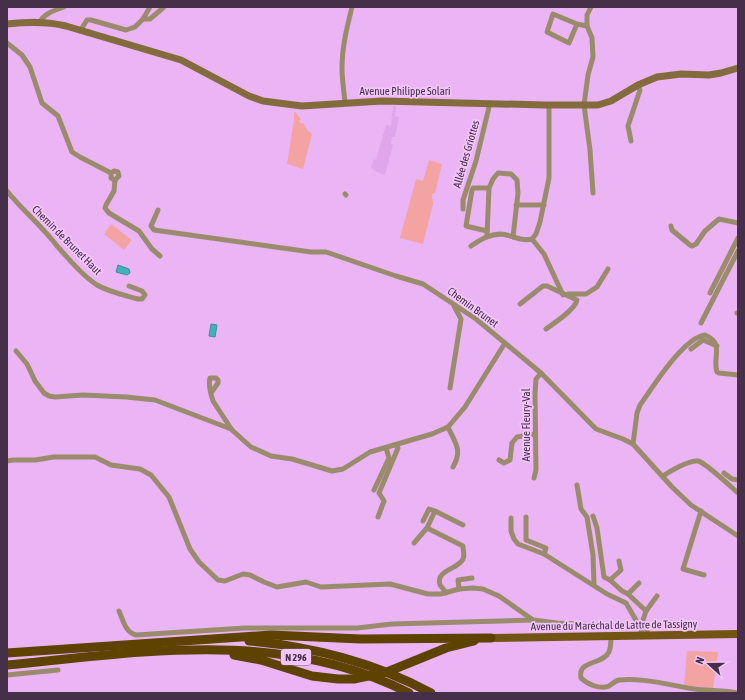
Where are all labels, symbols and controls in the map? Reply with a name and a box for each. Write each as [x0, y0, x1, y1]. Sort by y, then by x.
street label: Avenue Philippe Solari [359, 85, 451, 97]
street label: Allée des Griottes [451, 119, 481, 189]
street label: Chemin de Brunet Haut [30, 203, 104, 277]
street label: Chemin Brunet [445, 285, 501, 329]
street label: Avenue Fleury-Val [520, 388, 532, 462]
street label: Avenue du Maréchal de Lattre de Tassigny [531, 618, 698, 632]
north arrow [689, 644, 729, 684]
road number: N 296 [281, 649, 311, 665]
text: N [693, 655, 706, 666]

